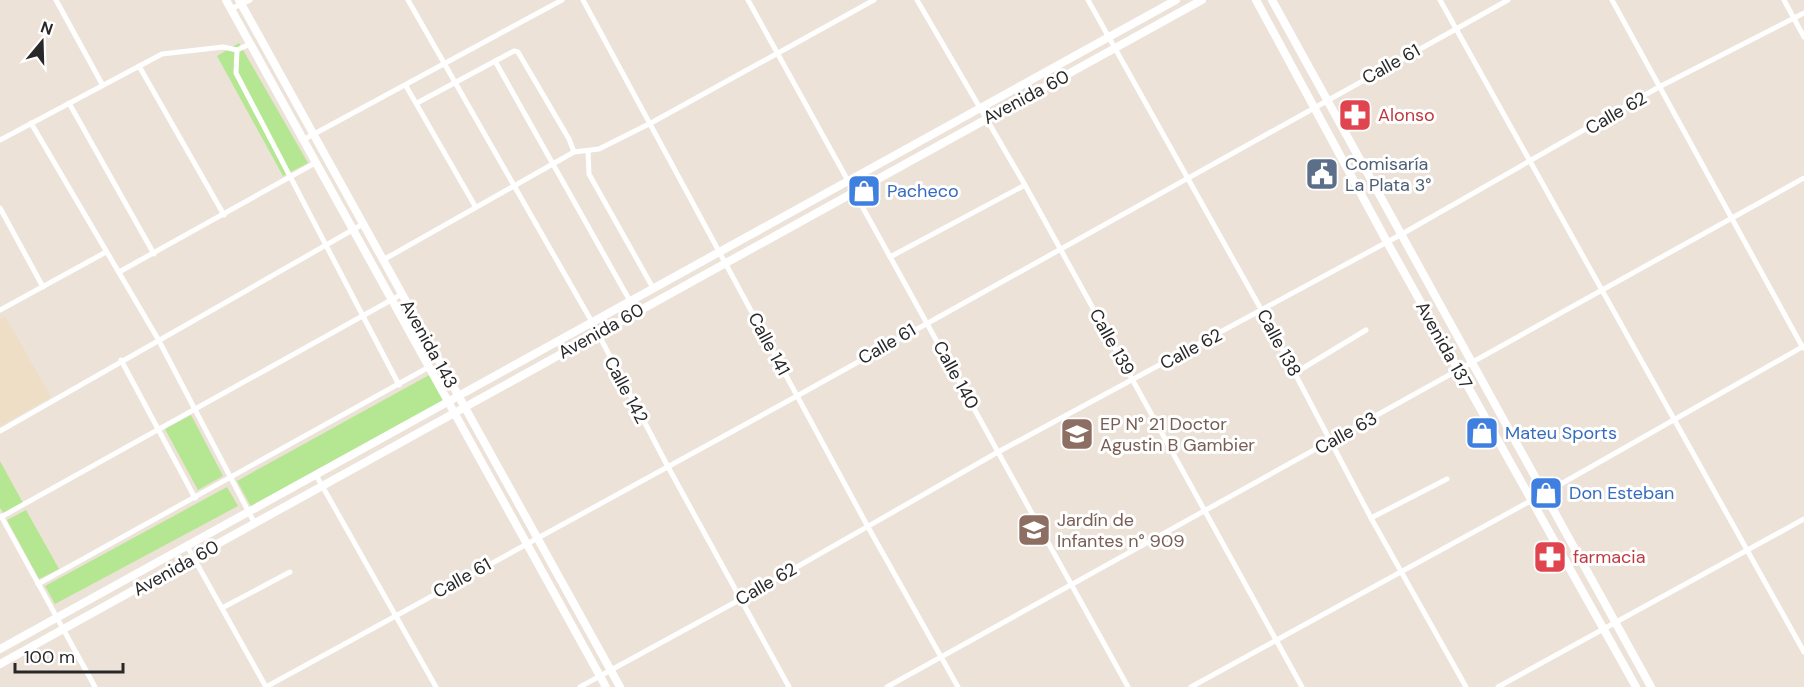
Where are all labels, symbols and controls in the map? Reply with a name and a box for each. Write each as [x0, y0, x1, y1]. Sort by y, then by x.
north arrow [12, 12, 72, 72]
text: N [38, 16, 56, 40]
street label: Calle 61 [1358, 38, 1424, 90]
street label: Avenida 60 [979, 64, 1073, 130]
street label: Calle 62 [1581, 86, 1651, 140]
pharmacy icon: Alonso [1337, 97, 1373, 133]
place label: Alonso [1378, 103, 1435, 127]
place label: Comisaría La Plata 3° [1345, 152, 1432, 197]
public building icon: Comisaría La Plata 3° [1304, 156, 1340, 192]
shop icon: Pacheco [846, 173, 882, 209]
place label: Pacheco [887, 179, 959, 203]
street label: Avenida 143 [395, 295, 463, 393]
street label: Avenida 137 [1410, 297, 1478, 393]
street label: Avenida 60 [554, 298, 648, 364]
street label: Calle 139 [1084, 304, 1140, 380]
street label: Calle 138 [1251, 305, 1307, 381]
street label: Calle 141 [742, 308, 796, 380]
street label: Calle 61 [854, 318, 920, 370]
street label: Calle 62 [1156, 323, 1226, 375]
street label: Calle 140 [927, 337, 985, 413]
street label: Calle 142 [598, 352, 654, 428]
street label: Calle 63 [1311, 406, 1381, 460]
place label: EP N° 21 Doctor Agustin B Gambier [1100, 412, 1255, 457]
shop icon: Mateu Sports [1464, 415, 1500, 451]
school or university icon: EP N° 21 Doctor Agustin B Gambier [1059, 416, 1095, 452]
place label: Mateu Sports [1505, 421, 1617, 445]
shop icon: Don Esteban [1528, 475, 1564, 511]
place label: Don Esteban [1569, 481, 1674, 505]
place label: Jardín de Infantes n° 909 [1057, 508, 1185, 553]
school or university icon: Jardín de Infantes n° 909 [1016, 512, 1052, 548]
street label: Avenida 60 [129, 535, 223, 601]
pharmacy icon: farmacia [1532, 539, 1568, 575]
place label: farmacia [1573, 545, 1645, 569]
street label: Calle 61 [429, 552, 495, 604]
street label: Calle 62 [731, 557, 801, 611]
scale bar [15, 636, 123, 674]
text: 100 m [24, 645, 75, 669]

